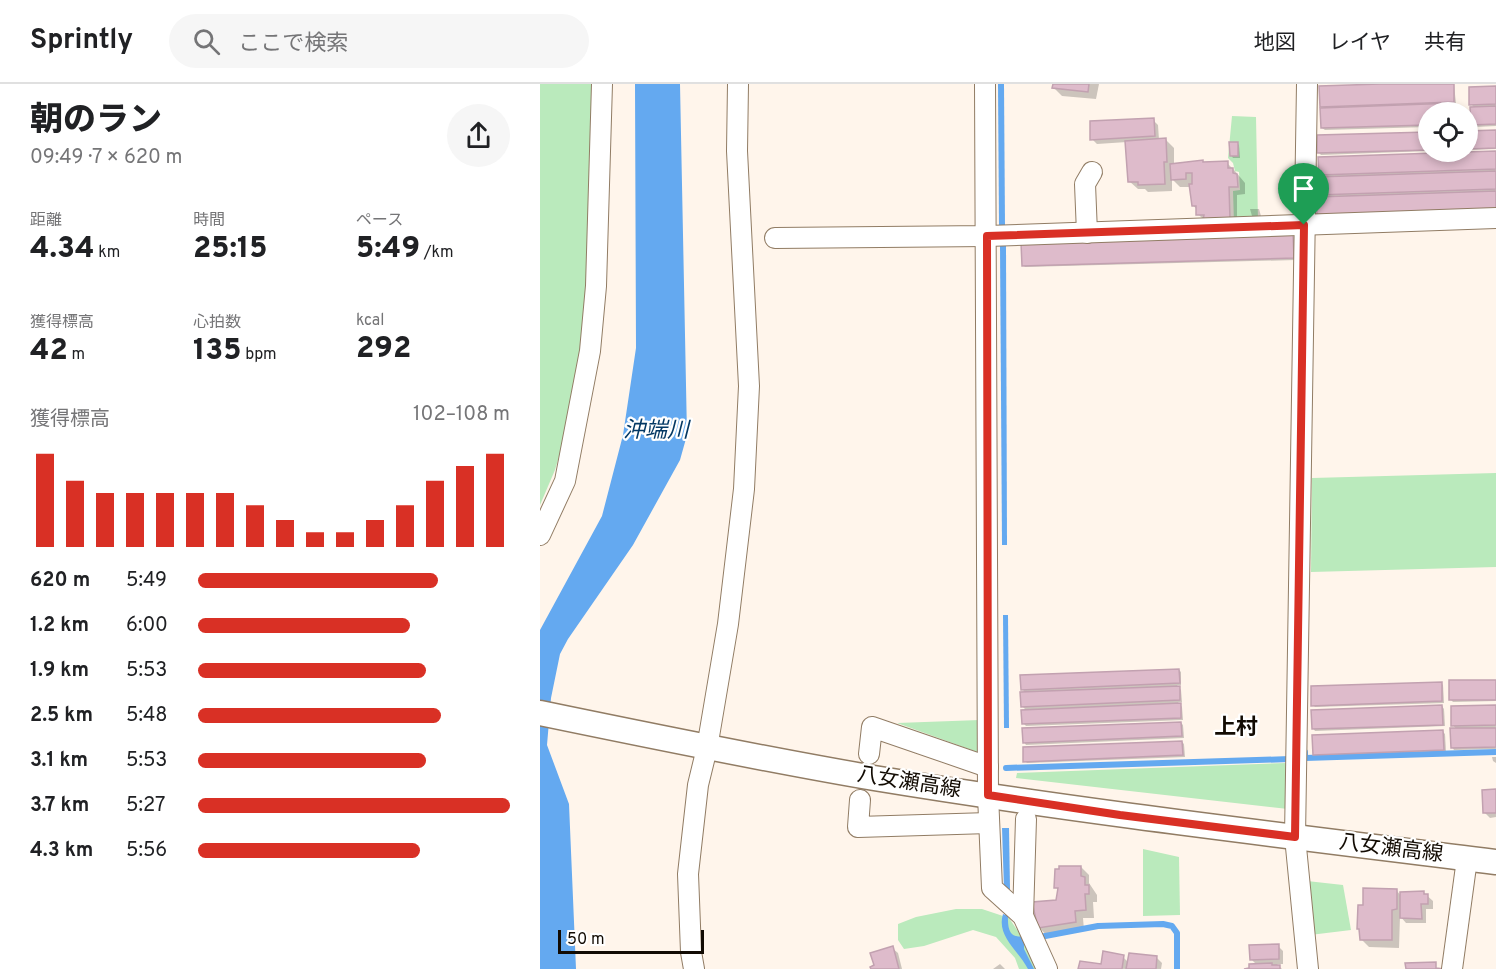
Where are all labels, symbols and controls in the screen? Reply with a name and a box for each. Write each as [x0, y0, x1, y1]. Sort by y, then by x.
search box [169, 14, 589, 68]
text: Sprintly [30, 23, 133, 59]
icon: search [190, 25, 223, 58]
text: 地図 [1254, 30, 1296, 57]
text: レイヤ [1329, 30, 1391, 57]
text: 共有 [1424, 30, 1466, 57]
text: ここで検索 [238, 31, 348, 58]
text: 朝のラン [30, 101, 162, 143]
map controls [1418, 102, 1478, 162]
button: locate [1418, 102, 1478, 162]
button: share [447, 104, 510, 167]
text: 09:49 · 7 × 620 m [30, 145, 183, 171]
pin [1278, 163, 1329, 225]
icon: arrive [1287, 172, 1320, 205]
text: 距離 [30, 211, 62, 231]
text: 時間 [193, 211, 225, 231]
text: ペース [356, 211, 403, 231]
text: 4.34 [30, 231, 94, 268]
text: 25:15 [193, 231, 268, 268]
text: 5:49 [356, 231, 420, 268]
text: km [94, 243, 120, 263]
text: /km [420, 243, 454, 263]
text: kcal [356, 311, 384, 331]
text: 獲得標高 [30, 313, 94, 333]
text: 心拍数 [193, 313, 241, 333]
text: 292 [356, 331, 411, 368]
text: 42 [30, 333, 68, 370]
text: 135 [193, 333, 241, 370]
text: m [68, 345, 85, 365]
text: bpm [241, 345, 277, 365]
text: 102–108 m [413, 402, 510, 428]
text: 獲得標高 [30, 407, 110, 433]
water label: 沖端川 [623, 418, 691, 445]
text: 620 m [30, 568, 90, 594]
text: 5:49 [126, 568, 167, 594]
text: 1.2 km [30, 613, 89, 639]
text: 6:00 [126, 613, 168, 639]
text: 1.9 km [30, 658, 89, 684]
text: 5:53 [126, 658, 167, 684]
text: 2.5 km [30, 703, 93, 729]
text: 5:48 [126, 703, 168, 729]
district label: 上村 [1214, 715, 1258, 742]
text: 3.1 km [30, 748, 88, 774]
text: 5:53 [126, 748, 167, 774]
street label: 八女瀬高線 [855, 761, 963, 805]
text: 3.7 km [30, 793, 89, 819]
text: 5:27 [126, 793, 165, 819]
street label: 八女瀬高線 [1337, 829, 1445, 869]
text: 4.3 km [30, 838, 93, 864]
text: 5:56 [126, 838, 167, 864]
scale bar [558, 927, 704, 954]
text: 50 m [567, 930, 605, 950]

